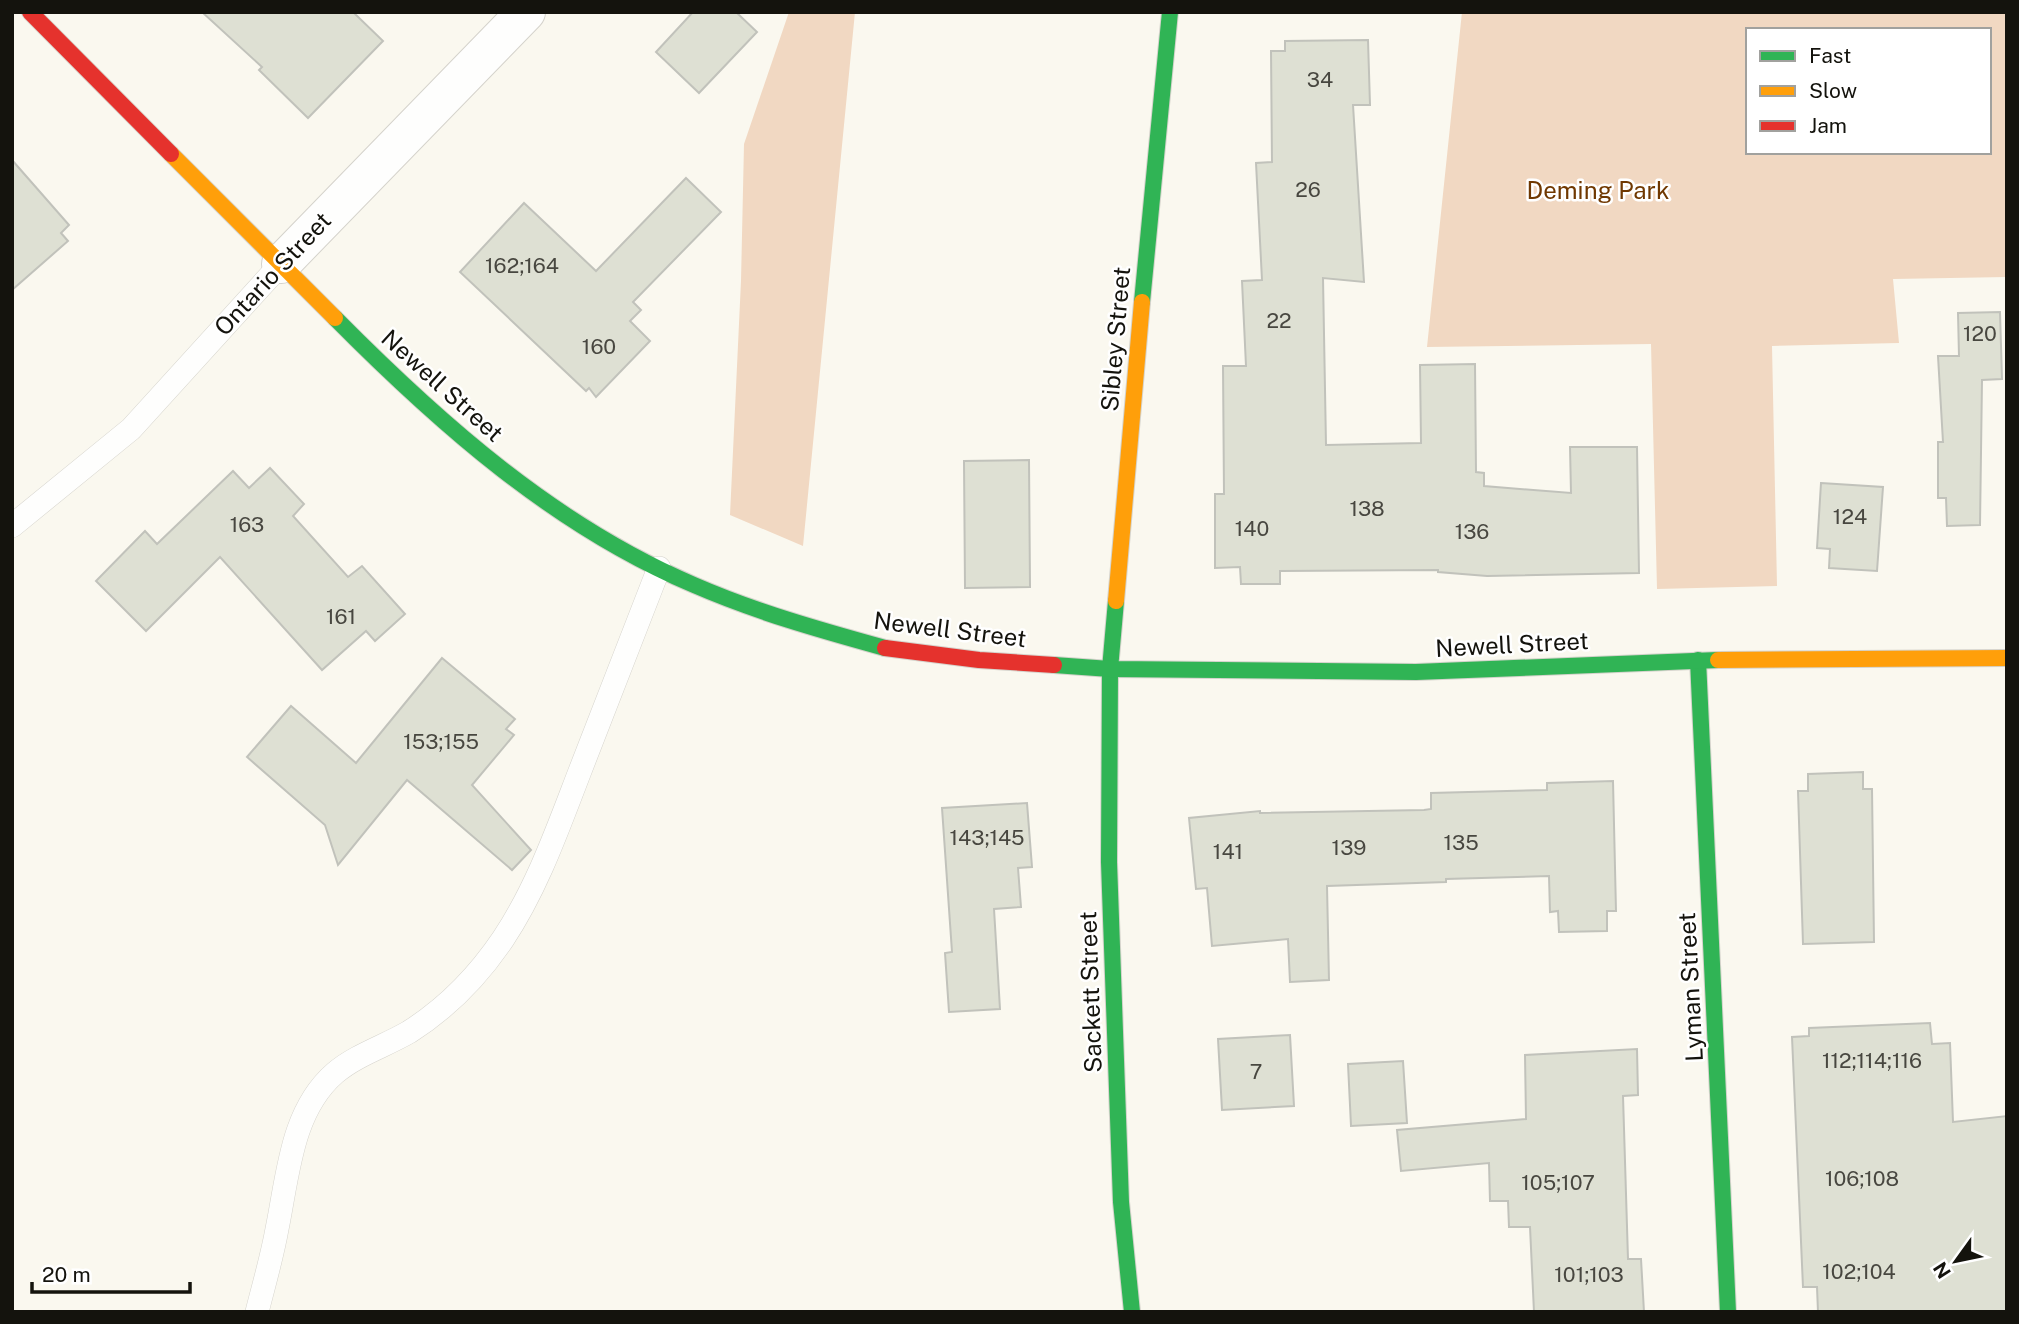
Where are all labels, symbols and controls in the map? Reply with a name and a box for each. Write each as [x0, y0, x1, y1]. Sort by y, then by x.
legend [1746, 28, 1991, 154]
text: Fast [1809, 43, 1851, 68]
house number: 34 [1307, 67, 1333, 92]
text: Slow [1809, 78, 1857, 103]
text: Jam [1809, 113, 1847, 138]
park label: Deming Park [1527, 176, 1669, 204]
house number: 26 [1295, 177, 1321, 202]
street label: Ontario Street [208, 206, 336, 341]
house number: 162;164 [485, 253, 559, 278]
street label: Sibley Street [1095, 265, 1135, 413]
house number: 22 [1266, 308, 1292, 333]
house number: 120 [1963, 321, 1997, 346]
street label: Newell Street [376, 323, 509, 447]
house number: 160 [582, 334, 616, 359]
house number: 138 [1349, 496, 1385, 521]
house number: 124 [1833, 504, 1867, 529]
house number: 163 [230, 512, 264, 537]
house number: 140 [1235, 516, 1269, 541]
house number: 136 [1455, 519, 1489, 544]
house number: 161 [326, 604, 356, 629]
street label: Newell Street [872, 606, 1028, 652]
street label: Newell Street [1435, 626, 1589, 662]
house number: 153;155 [403, 729, 479, 754]
house number: 143;145 [949, 825, 1025, 850]
house number: 135 [1443, 830, 1479, 855]
house number: 139 [1332, 835, 1366, 860]
house number: 141 [1213, 839, 1243, 864]
street label: Sackett Street [1073, 911, 1107, 1073]
street label: Lyman Street [1672, 912, 1708, 1062]
house number: 112;114;116 [1822, 1048, 1922, 1073]
house number: 7 [1250, 1059, 1262, 1084]
house number: 106;108 [1825, 1166, 1899, 1191]
house number: 105;107 [1521, 1170, 1595, 1195]
north arrow [1921, 1226, 1991, 1296]
scale bar [32, 1250, 189, 1294]
text: N [1928, 1258, 1955, 1282]
house number: 102;104 [1822, 1259, 1896, 1284]
text: 20 m [42, 1262, 91, 1287]
house number: 101;103 [1554, 1262, 1624, 1287]

